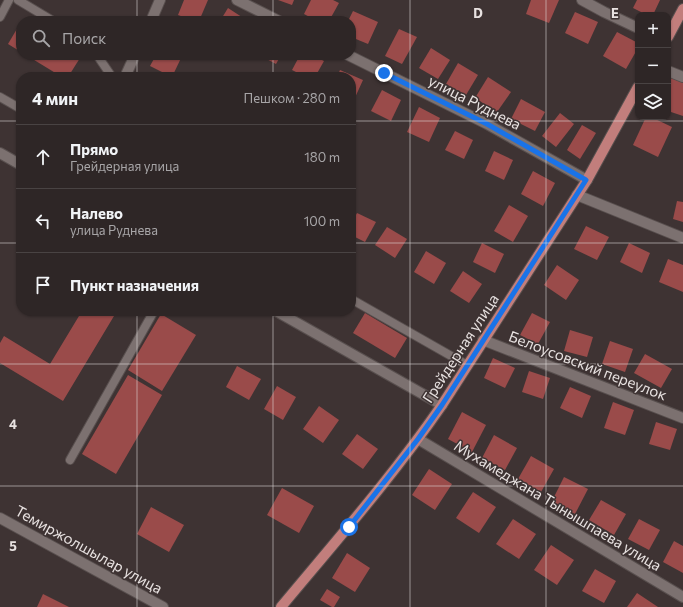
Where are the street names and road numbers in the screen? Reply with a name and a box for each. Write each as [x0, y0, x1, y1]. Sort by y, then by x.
street label: улица Руднева [426, 71, 524, 133]
street label: Грейдерная улица [418, 290, 502, 406]
street label: Белоусовский переулок [506, 327, 670, 403]
street label: Мухамеджана Тынышпаева улица [451, 436, 665, 574]
street label: Темиржолшылар улица [12, 501, 166, 597]

